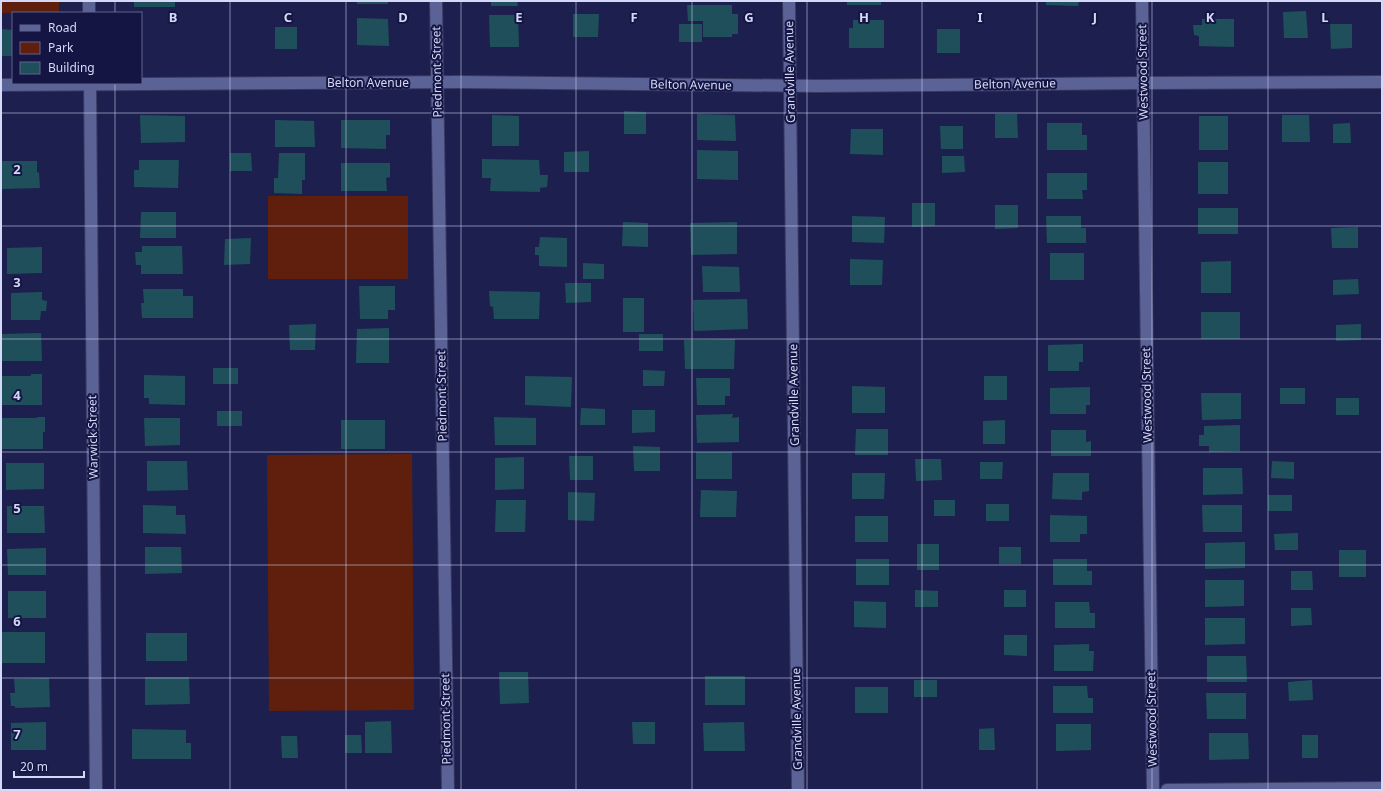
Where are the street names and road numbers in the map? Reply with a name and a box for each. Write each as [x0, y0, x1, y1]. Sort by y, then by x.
street label: Grandville Avenue [780, 20, 799, 123]
street label: Westwood Street [1133, 23, 1152, 120]
street label: Piedmont Street [427, 26, 446, 118]
street label: Belton Avenue [327, 74, 409, 91]
street label: Belton Avenue [974, 74, 1056, 93]
street label: Belton Avenue [650, 75, 732, 94]
street label: Grandville Avenue [784, 343, 803, 446]
street label: Westwood Street [1137, 346, 1156, 443]
street label: Piedmont Street [432, 350, 451, 442]
street label: Warwick Street [83, 394, 102, 479]
street label: Grandville Avenue [787, 667, 806, 770]
street label: Westwood Street [1142, 670, 1161, 767]
street label: Piedmont Street [436, 673, 455, 765]

